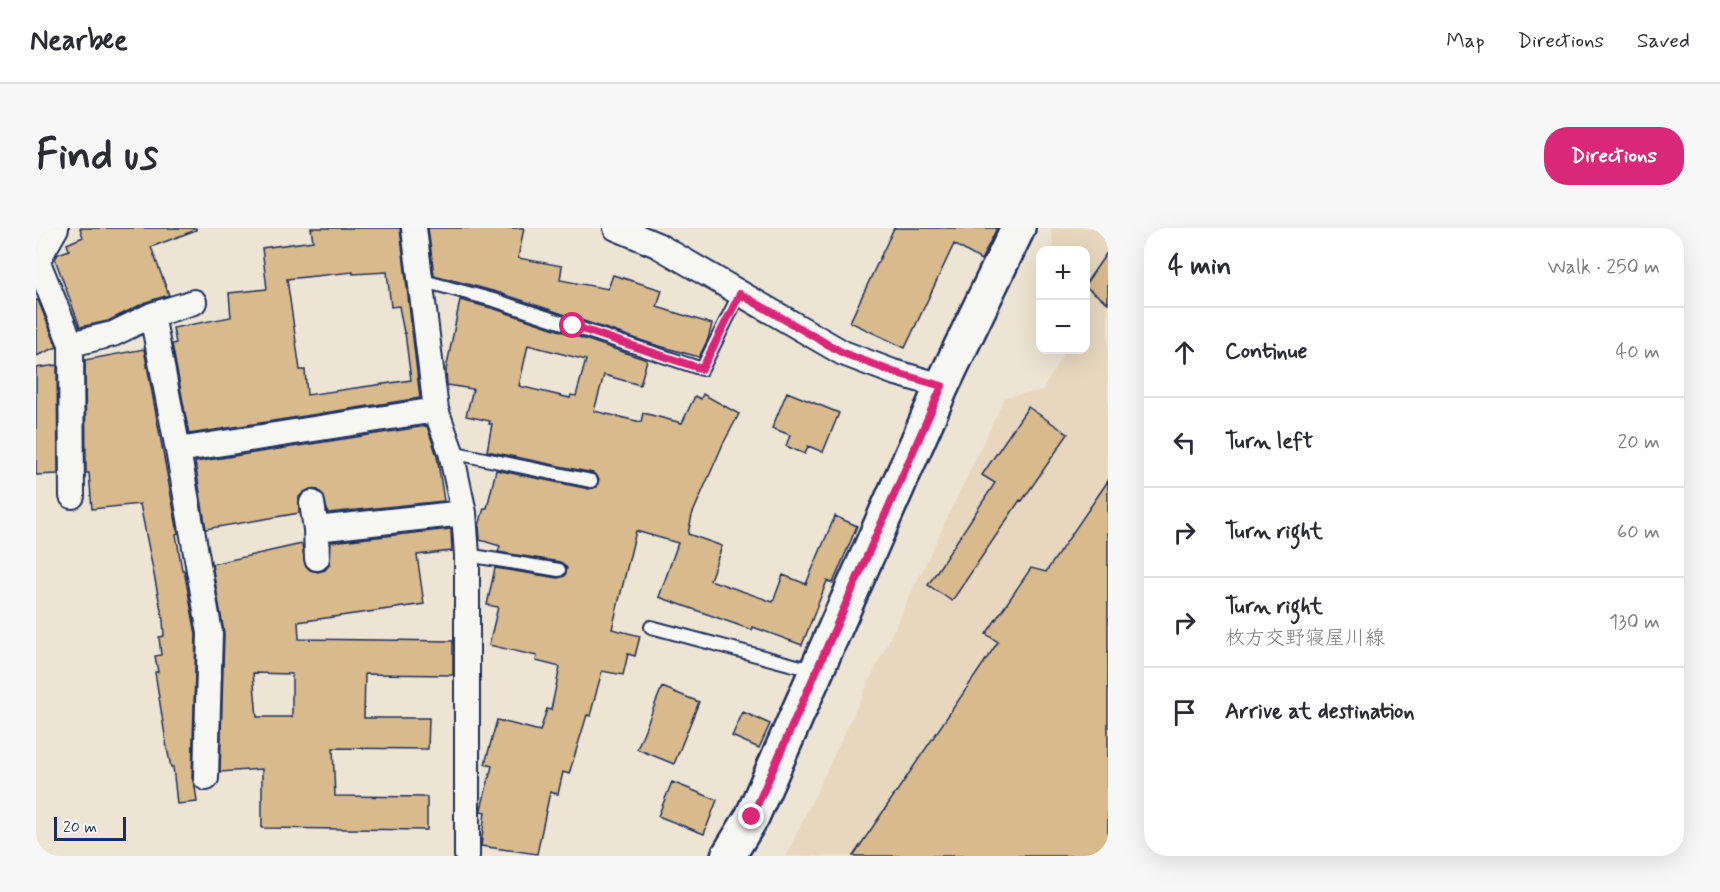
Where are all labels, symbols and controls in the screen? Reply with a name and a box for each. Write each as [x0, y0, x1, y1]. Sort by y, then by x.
text: Nearbee [30, 23, 128, 60]
text: Map [1446, 27, 1485, 55]
text: Directions [1518, 27, 1604, 55]
text: Saved [1637, 27, 1690, 55]
button: Directions [1544, 127, 1684, 185]
text: Find us [36, 129, 158, 184]
map controls [1036, 246, 1090, 354]
button: + [1036, 246, 1090, 300]
text: 4 min [1168, 250, 1231, 284]
text: Walk · 250 m [1548, 254, 1660, 281]
button: − [1036, 300, 1090, 354]
route start [559, 312, 585, 338]
icon: ahead [1168, 336, 1201, 369]
text: Continue [1225, 338, 1307, 366]
text: 40 m [1616, 339, 1660, 366]
icon: left [1168, 426, 1201, 459]
text: Turn left [1225, 428, 1313, 456]
text: 20 m [1617, 429, 1660, 456]
icon: right [1168, 516, 1201, 549]
text: Turn right [1225, 518, 1323, 546]
text: 60 m [1617, 519, 1660, 546]
text: Turn right [1225, 593, 1323, 621]
icon: right [1168, 606, 1201, 639]
text: 130 m [1609, 609, 1660, 636]
text: 枚方交野寝屋川線 [1225, 625, 1385, 652]
icon: arrive [1168, 696, 1201, 729]
text: Arrive at destination [1225, 698, 1415, 726]
route end [738, 803, 764, 829]
scale bar [54, 814, 126, 842]
text: 20 m [63, 817, 97, 838]

